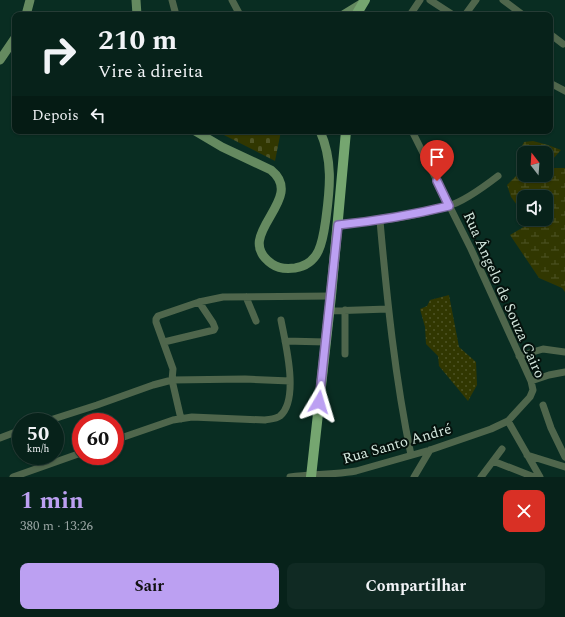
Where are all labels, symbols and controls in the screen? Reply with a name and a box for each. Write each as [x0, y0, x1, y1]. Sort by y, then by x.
text: 210 m [98, 19, 177, 62]
icon: right [32, 28, 84, 80]
text: Vire à direita [98, 58, 203, 85]
text: Depois [32, 104, 79, 127]
icon: left [87, 104, 109, 126]
pin [420, 140, 454, 181]
icon: arrive [426, 146, 448, 168]
north arrow [517, 146, 553, 182]
map controls [517, 146, 553, 226]
button: sound [517, 190, 553, 226]
street label: Rua Ângelo de Souza Cairo [457, 208, 551, 382]
position arrow [298, 381, 340, 423]
speed limit sign: 60 [72, 413, 124, 465]
street label: Rua Santo André [340, 417, 454, 471]
text: 50 [27, 419, 49, 449]
text: km/h [27, 441, 49, 457]
text: 1 min [20, 483, 84, 519]
button: close [503, 490, 545, 532]
text: 380 m · 13:26 [20, 516, 93, 536]
button: Sair [20, 563, 279, 609]
button: Compartilhar [287, 563, 545, 609]

